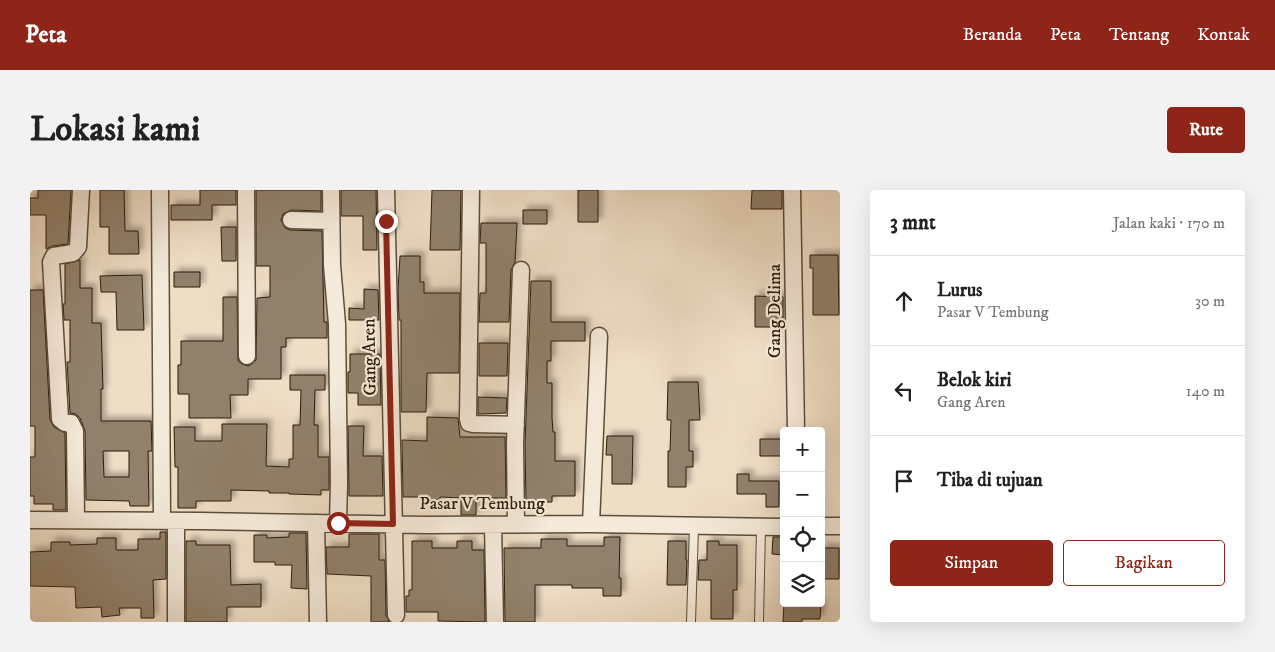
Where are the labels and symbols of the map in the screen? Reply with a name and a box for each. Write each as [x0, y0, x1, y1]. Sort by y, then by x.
route end [375, 210, 398, 233]
street label: Gang Delima [764, 263, 786, 358]
street label: Gang Aren [358, 318, 382, 396]
street label: Pasar V Tembung [419, 493, 545, 515]
route start [327, 512, 350, 535]

